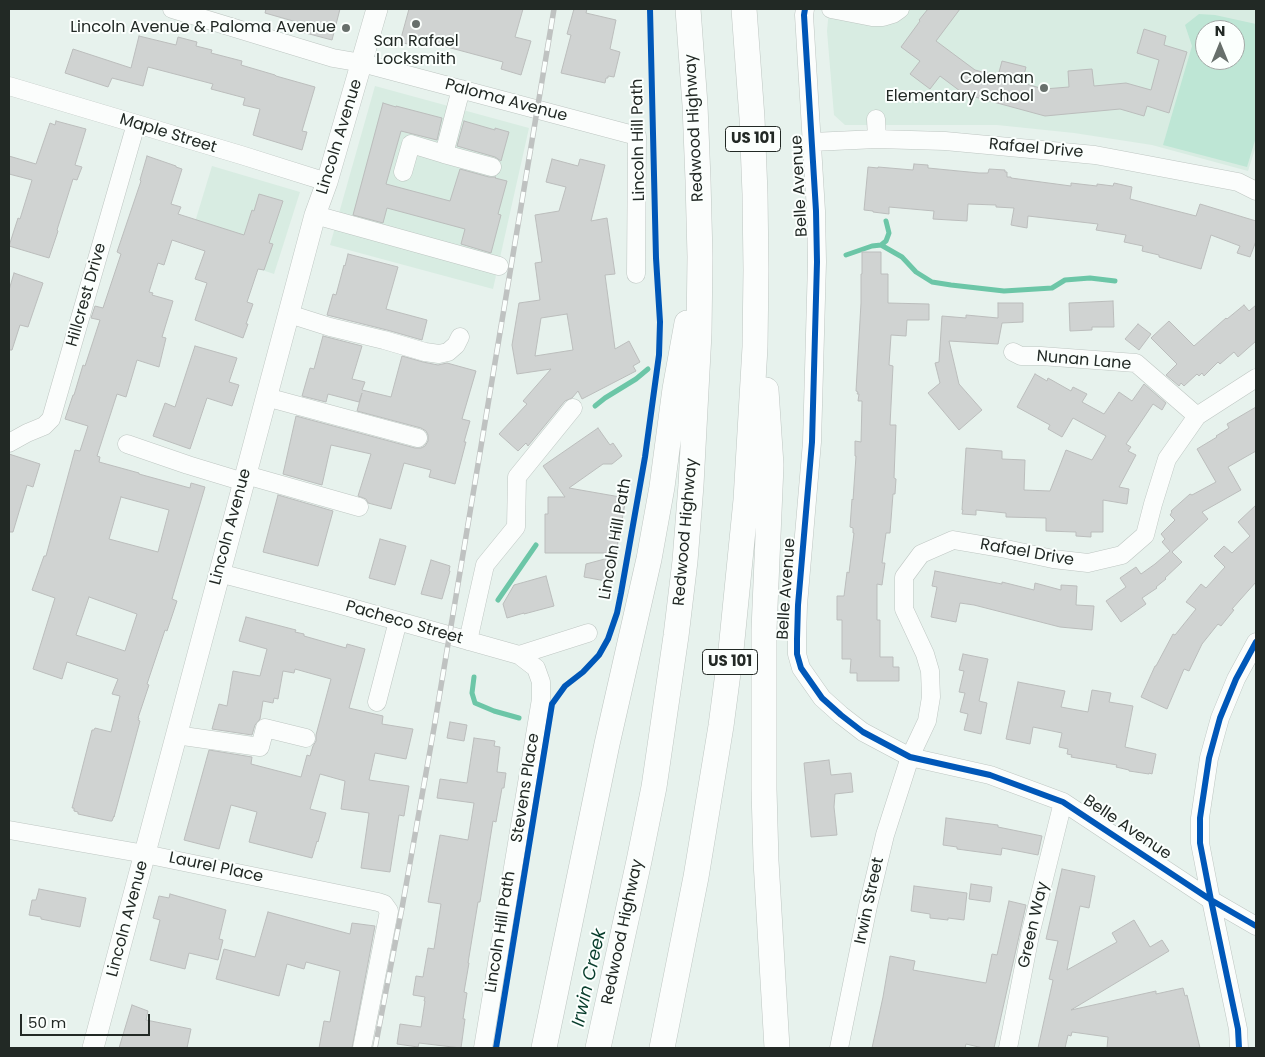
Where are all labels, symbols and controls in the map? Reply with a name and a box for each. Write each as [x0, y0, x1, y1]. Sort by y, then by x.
place label: Lincoln Avenue & Paloma Avenue [70, 18, 336, 38]
marker: San Rafael Locksmith [410, 18, 422, 30]
north arrow [1195, 20, 1245, 70]
text: N [1215, 21, 1225, 41]
marker: Lincoln Avenue & Paloma Avenue [340, 22, 352, 34]
place label: San Rafael Locksmith [373, 32, 459, 70]
street label: Redwood Highway [682, 54, 708, 202]
place label: Coleman Elementary School [886, 69, 1034, 107]
street label: Paloma Avenue [443, 75, 569, 127]
street label: Lincoln Avenue [313, 77, 367, 197]
street label: Lincoln Hill Path [628, 78, 650, 202]
marker: Coleman Elementary School [1038, 82, 1050, 94]
street label: Maple Street [117, 110, 219, 158]
road number: US 101 [726, 126, 780, 152]
street label: Belle Avenue [788, 135, 812, 237]
street label: Rafael Drive [988, 135, 1084, 163]
street label: Hillcrest Drive [63, 241, 111, 349]
street label: Nunan Lane [1036, 347, 1132, 375]
street label: Redwood Highway [670, 457, 702, 607]
street label: Lincoln Avenue [206, 467, 256, 587]
street label: Lincoln Hill Path [596, 477, 636, 601]
street label: Rafael Drive [979, 535, 1075, 571]
street label: Belle Avenue [774, 538, 800, 640]
street label: Pacheco Street [343, 597, 465, 649]
road number: US 101 [702, 650, 758, 674]
street label: Stevens Place [508, 732, 544, 844]
street label: Belle Avenue [1079, 792, 1175, 864]
street label: Laurel Place [167, 849, 265, 887]
street label: Irwin Street [851, 856, 889, 946]
street label: Redwood Highway [598, 858, 648, 1006]
street label: Lincoln Avenue [103, 859, 153, 979]
street label: Lincoln Hill Path [482, 870, 520, 994]
street label: Green Way [1015, 880, 1053, 970]
water label: Irwin Creek [568, 927, 612, 1029]
scale bar [22, 1004, 152, 1036]
text: 50 m [28, 1012, 66, 1033]

